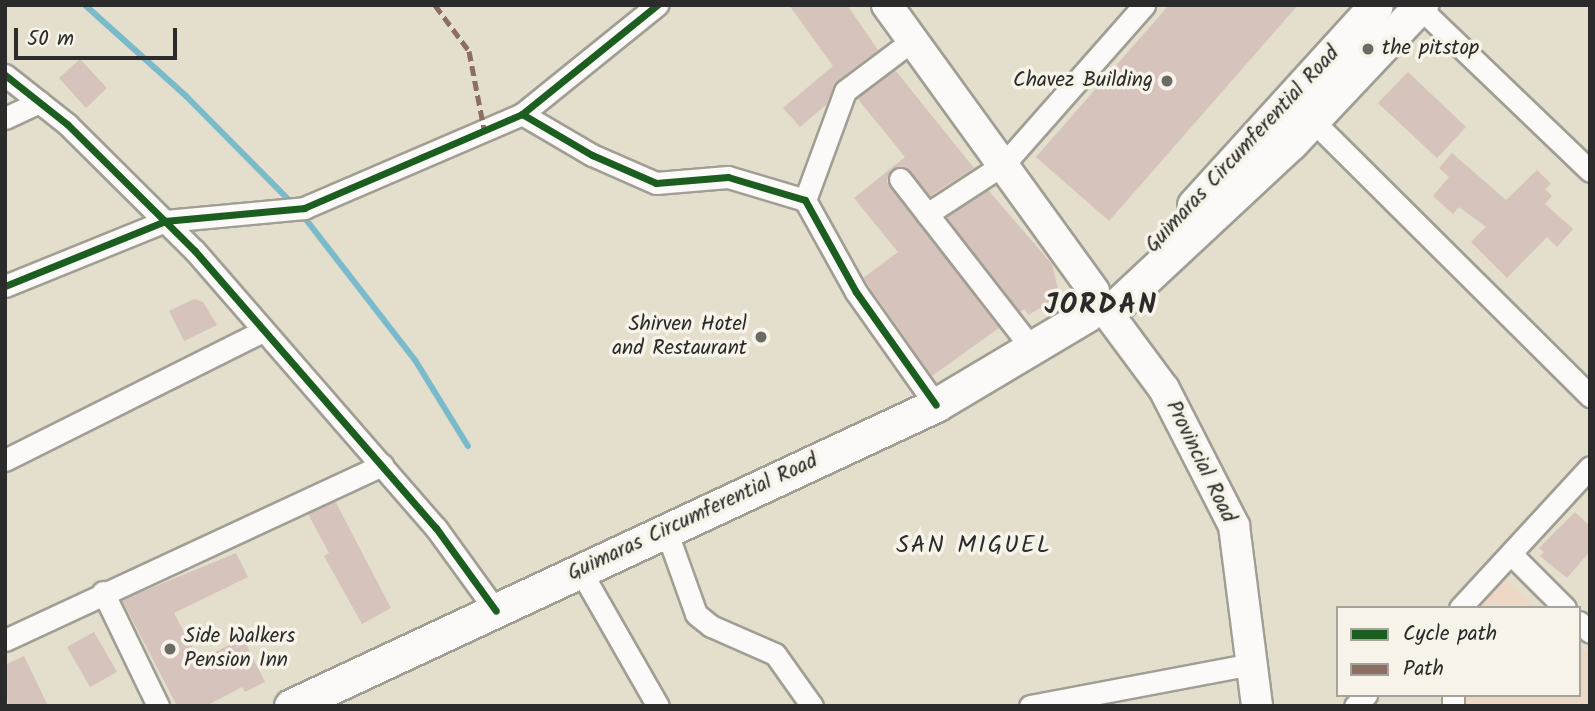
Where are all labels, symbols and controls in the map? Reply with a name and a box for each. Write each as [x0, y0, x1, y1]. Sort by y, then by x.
scale bar [18, 14, 180, 58]
text: 50 m [27, 23, 74, 56]
place label: the pitstop [1382, 36, 1479, 62]
marker: the pitstop [1360, 41, 1376, 57]
street label: Guimaras Circumferential Road [1141, 42, 1345, 258]
place label: Chavez Building [1013, 68, 1153, 94]
marker: Chavez Building [1159, 73, 1175, 89]
district label: JORDAN [1045, 289, 1157, 323]
place label: Shirven Hotel and Restaurant [612, 312, 747, 362]
marker: Shirven Hotel and Restaurant [753, 329, 769, 345]
street label: Provincial Road [1160, 397, 1240, 527]
street label: Guimaras Circumferential Road [564, 449, 822, 587]
district label: SAN MIGUEL [897, 532, 1051, 560]
legend [1336, 606, 1581, 697]
text: Cycle path [1403, 618, 1497, 651]
place label: Side Walkers Pension Inn [184, 624, 295, 674]
marker: Side Walkers Pension Inn [162, 641, 178, 657]
text: Path [1403, 653, 1444, 686]

